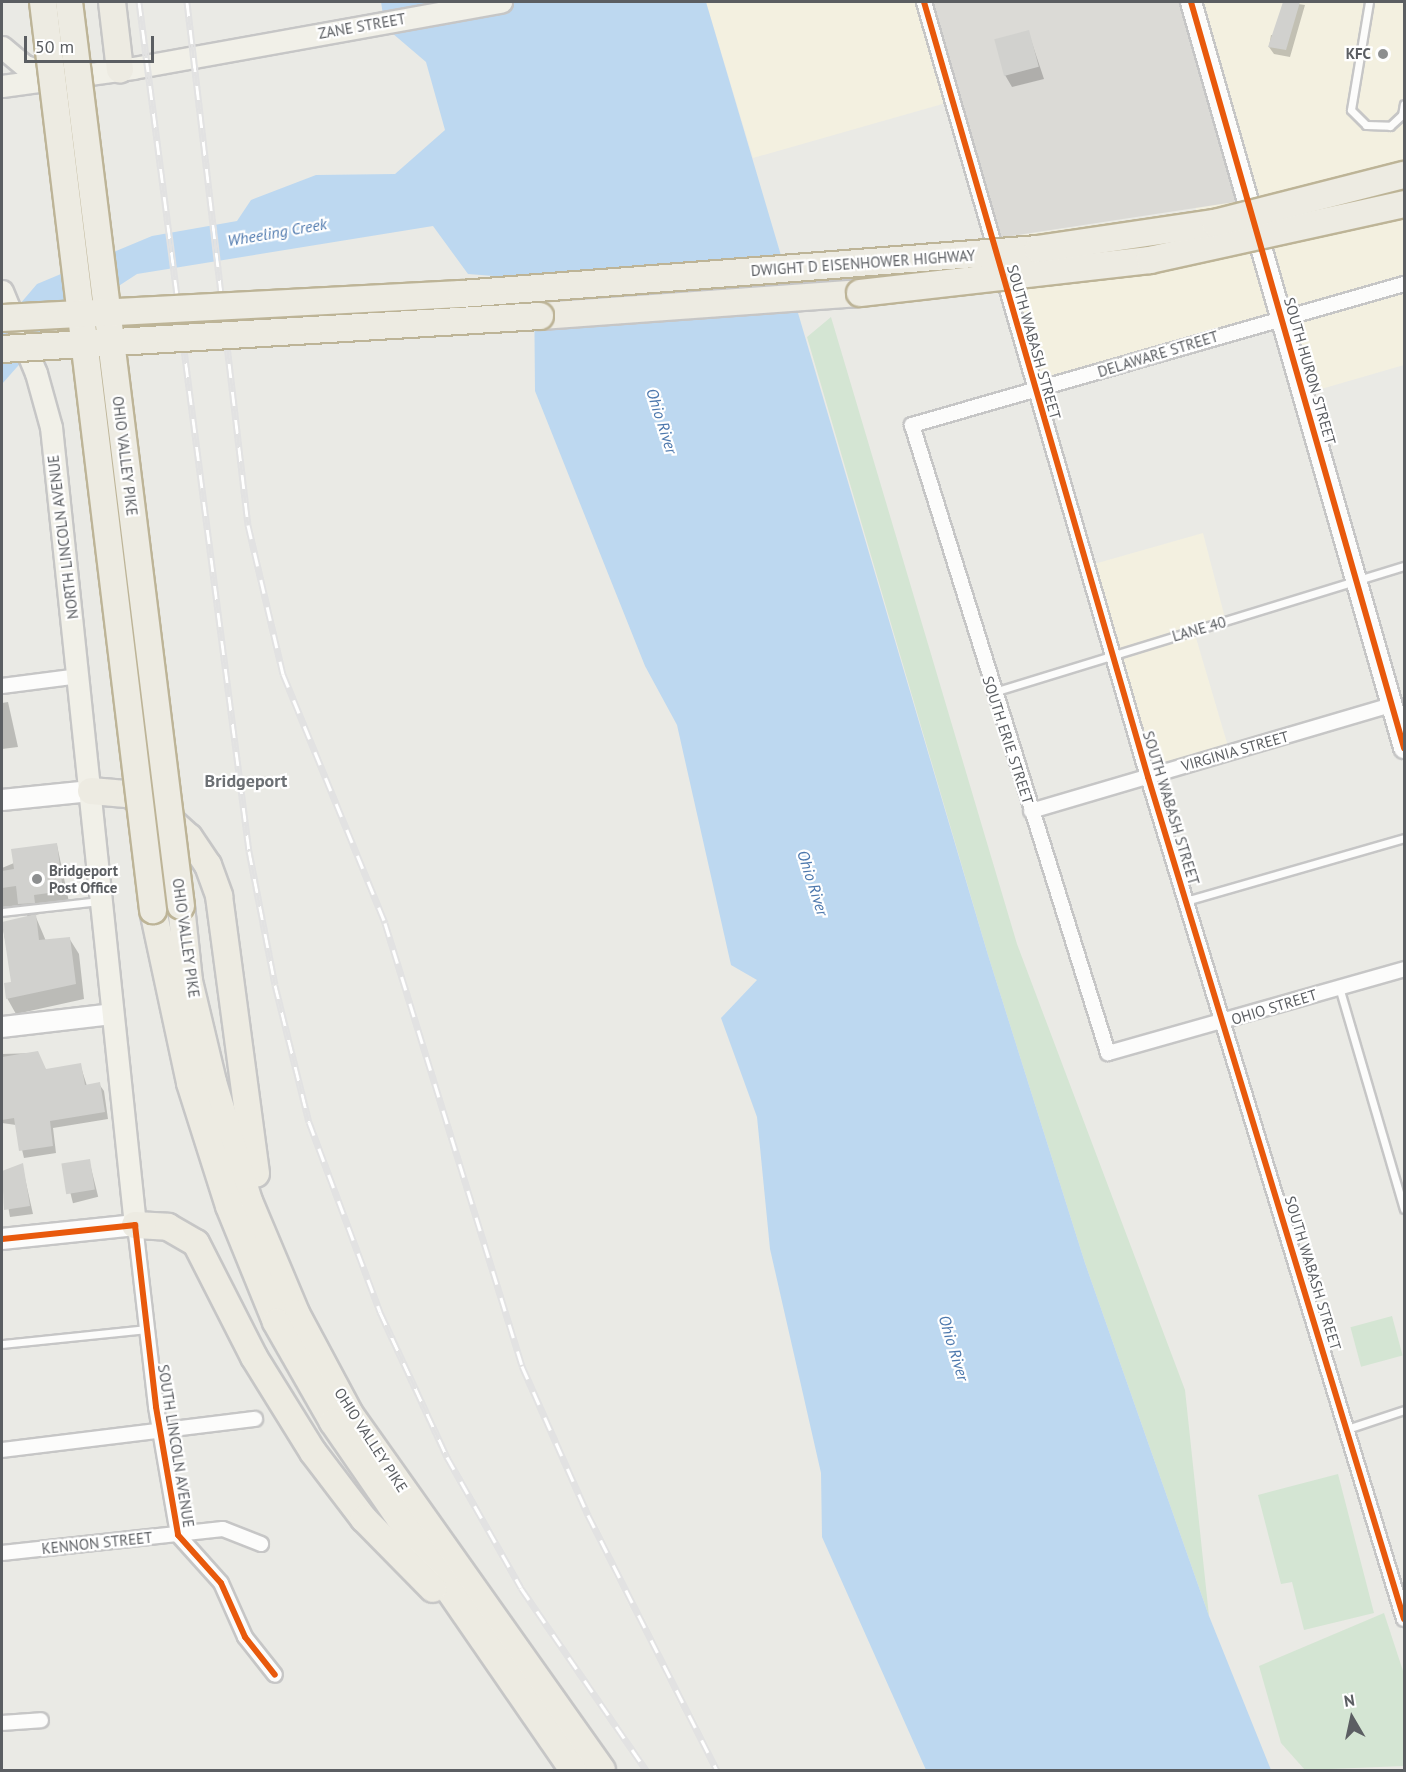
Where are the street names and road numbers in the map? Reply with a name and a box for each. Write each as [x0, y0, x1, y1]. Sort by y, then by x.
street label: ZANE STREET [317, 9, 407, 43]
street label: DWIGHT D EISENHOWER HIGHWAY [750, 246, 976, 280]
street label: SOUTH WABASH STREET [1003, 262, 1065, 422]
street label: SOUTH HURON STREET [1280, 295, 1340, 447]
street label: DELAWARE STREET [1095, 327, 1221, 381]
street label: OHIO VALLEY PIKE [109, 395, 141, 517]
street label: NORTH LINCOLN AVENUE [44, 454, 82, 620]
street label: LANE 40 [1170, 613, 1228, 645]
street label: SOUTH ERIE STREET [979, 674, 1037, 806]
street label: VIRGINIA STREET [1179, 727, 1291, 775]
street label: SOUTH WABASH STREET [1139, 729, 1203, 887]
street label: OHIO VALLEY PIKE [169, 877, 203, 999]
street label: OHIO STREET [1229, 985, 1319, 1029]
street label: SOUTH WABASH STREET [1281, 1194, 1345, 1352]
street label: SOUTH LINCOLN AVENUE [154, 1363, 198, 1529]
street label: OHIO VALLEY PIKE [330, 1384, 412, 1496]
street label: KENNON STREET [41, 1528, 153, 1558]

